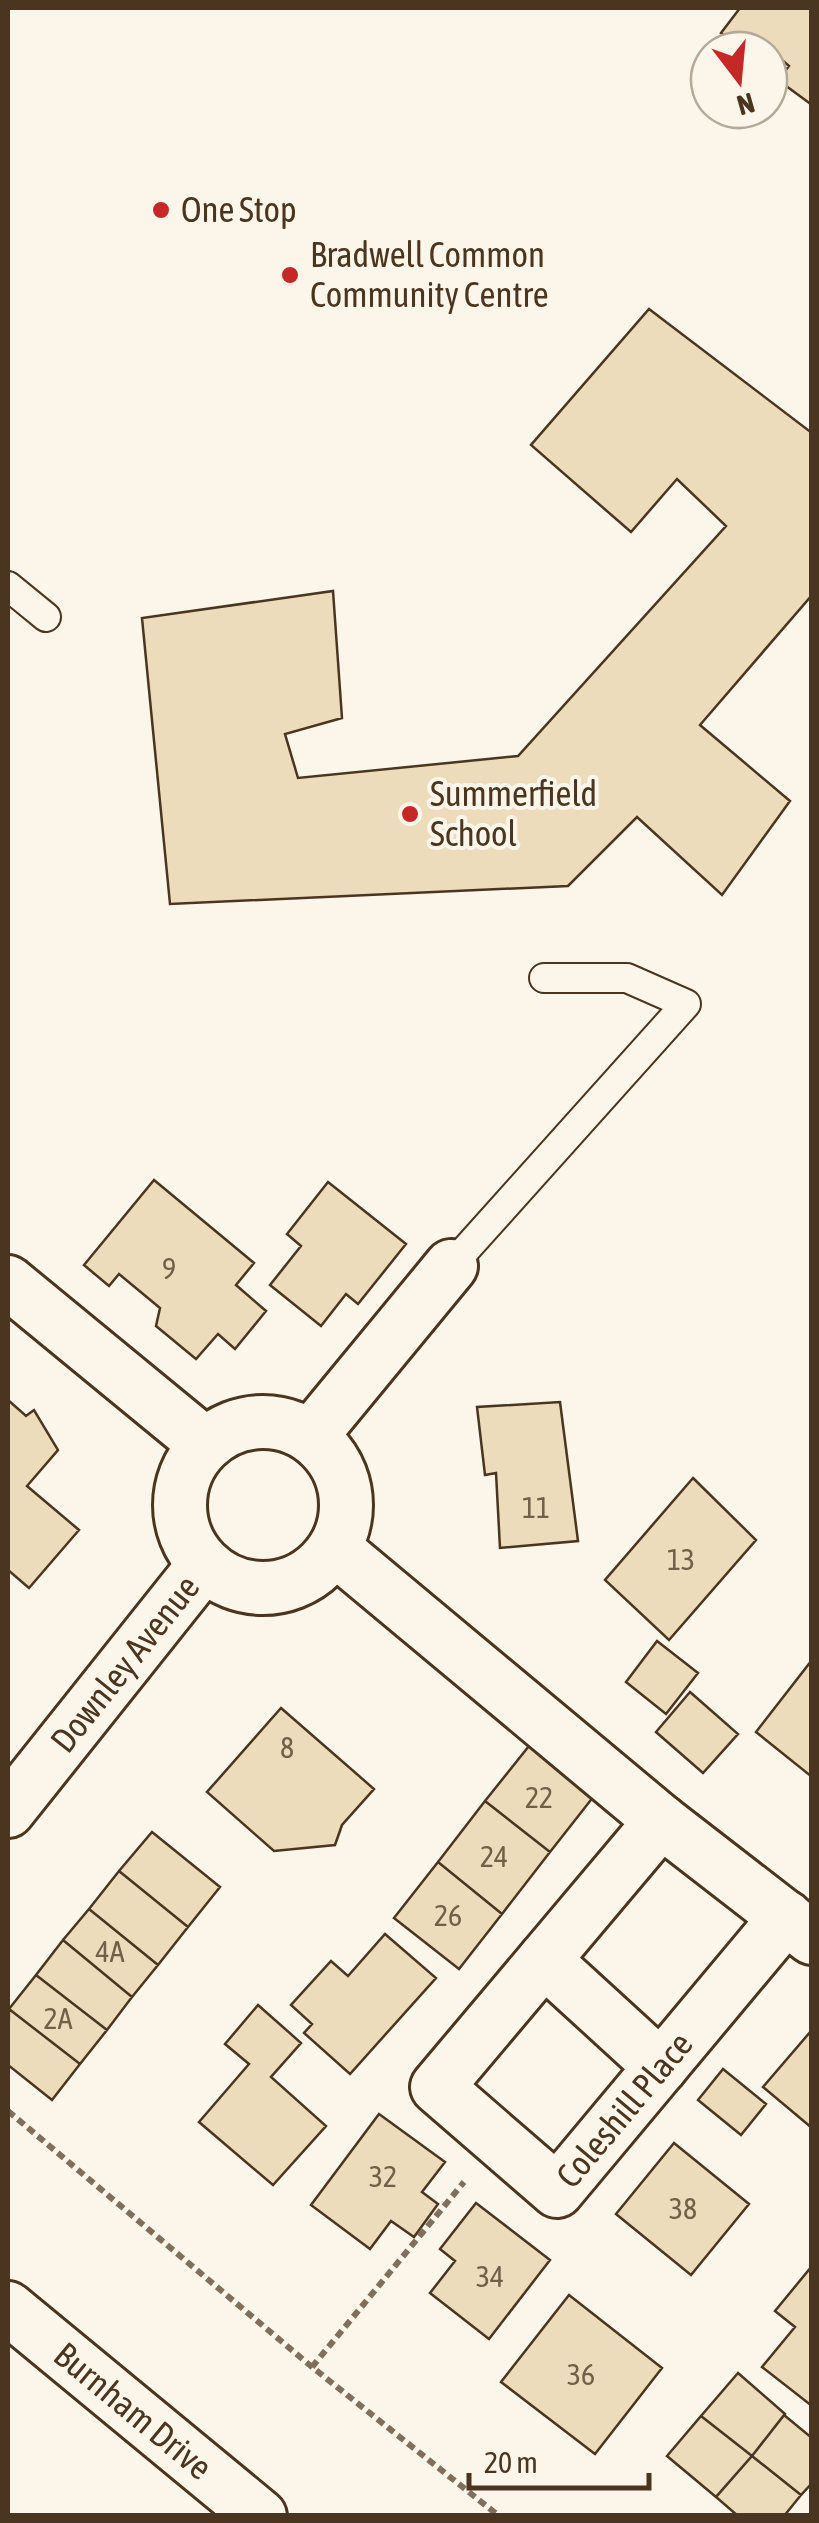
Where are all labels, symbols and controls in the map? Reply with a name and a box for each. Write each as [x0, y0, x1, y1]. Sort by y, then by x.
north arrow [689, 30, 789, 130]
text: N [734, 86, 758, 122]
place label: One Stop [181, 189, 297, 229]
marker: One Stop [150, 199, 172, 221]
place label: Bradwell Common Community Centre [310, 234, 549, 314]
marker: Bradwell Common Community Centre [279, 264, 301, 286]
place label: Summerfield School [430, 773, 597, 853]
marker: Summerfield School [399, 803, 421, 825]
house number: 9 [162, 1251, 176, 1285]
house number: 11 [522, 1490, 550, 1524]
house number: 13 [667, 1542, 695, 1576]
street label: Downley Avenue [42, 1567, 207, 1760]
house number: 8 [280, 1730, 294, 1764]
house number: 22 [525, 1780, 553, 1814]
house number: 24 [480, 1839, 508, 1873]
house number: 26 [434, 1898, 462, 1932]
house number: 4A [96, 1934, 125, 1968]
house number: 2A [44, 2001, 73, 2035]
street label: Coleshill Place [548, 2024, 700, 2195]
house number: 32 [369, 2159, 397, 2193]
house number: 38 [669, 2191, 697, 2225]
house number: 34 [476, 2259, 504, 2293]
street label: Burnham Drive [47, 2334, 220, 2487]
house number: 36 [567, 2357, 595, 2391]
scale bar [469, 2428, 649, 2490]
text: 20 m [484, 2445, 538, 2479]

